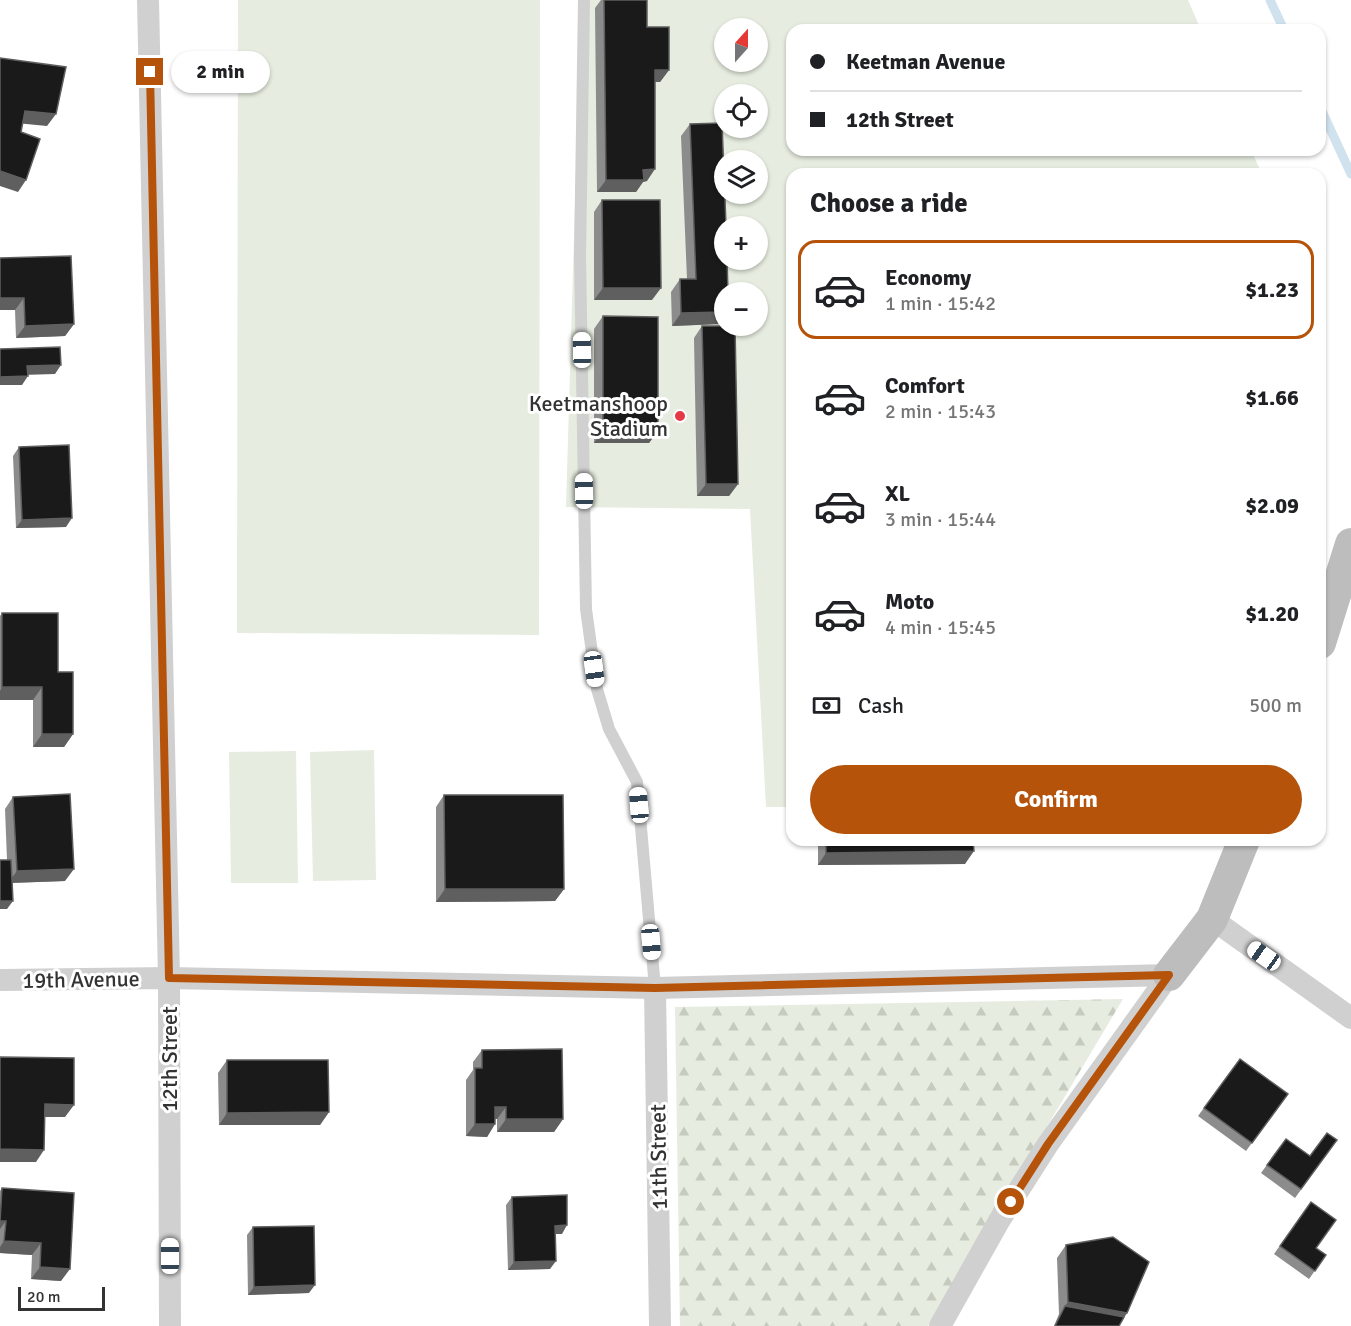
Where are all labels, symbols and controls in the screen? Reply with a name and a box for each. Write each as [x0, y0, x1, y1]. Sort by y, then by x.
north arrow [714, 18, 768, 72]
map controls [714, 18, 768, 336]
text: Keetman Avenue [846, 48, 1005, 75]
callout: 2 min [171, 51, 270, 93]
route end [136, 58, 163, 85]
text: 2 min [196, 59, 245, 84]
button: locate [714, 84, 768, 138]
text: 12th Street [846, 106, 954, 133]
button: layers [714, 150, 768, 204]
text: Choose a ride [810, 187, 968, 220]
button: + [714, 216, 768, 270]
icon: car [813, 263, 867, 317]
text: Economy [885, 264, 971, 291]
text: $1.23 [1245, 276, 1299, 303]
button: − [714, 282, 768, 336]
text: 1 min · 15:42 [885, 291, 996, 316]
car [573, 332, 591, 368]
icon: car [813, 371, 867, 425]
text: Comfort [885, 372, 965, 399]
text: $1.66 [1245, 384, 1299, 411]
place label: Keetmanshoop Stadium [529, 390, 668, 442]
text: 2 min · 15:43 [885, 399, 996, 424]
marker: Keetmanshoop Stadium [673, 409, 687, 423]
car [575, 473, 593, 509]
icon: car [813, 479, 867, 533]
text: XL [885, 480, 910, 507]
text: $2.09 [1245, 492, 1299, 519]
text: 3 min · 15:44 [885, 507, 996, 532]
icon: car [813, 587, 867, 641]
text: Moto [885, 588, 934, 615]
text: $1.20 [1245, 600, 1299, 627]
text: 4 min · 15:45 [885, 615, 996, 640]
car [583, 650, 605, 688]
icon: cash [810, 689, 843, 722]
text: Cash [858, 692, 904, 719]
text: 500 m [1249, 693, 1302, 718]
button: Confirm [810, 765, 1302, 834]
car [628, 786, 650, 824]
car [640, 923, 662, 961]
car [1244, 938, 1284, 974]
street label: 19th Avenue [22, 965, 140, 994]
street label: 12th Street [156, 1006, 183, 1112]
street label: 11th Street [644, 1104, 673, 1210]
route start [997, 1188, 1024, 1215]
car [161, 1238, 179, 1274]
scale bar [18, 1284, 105, 1312]
text: 20 m [27, 1287, 61, 1307]

